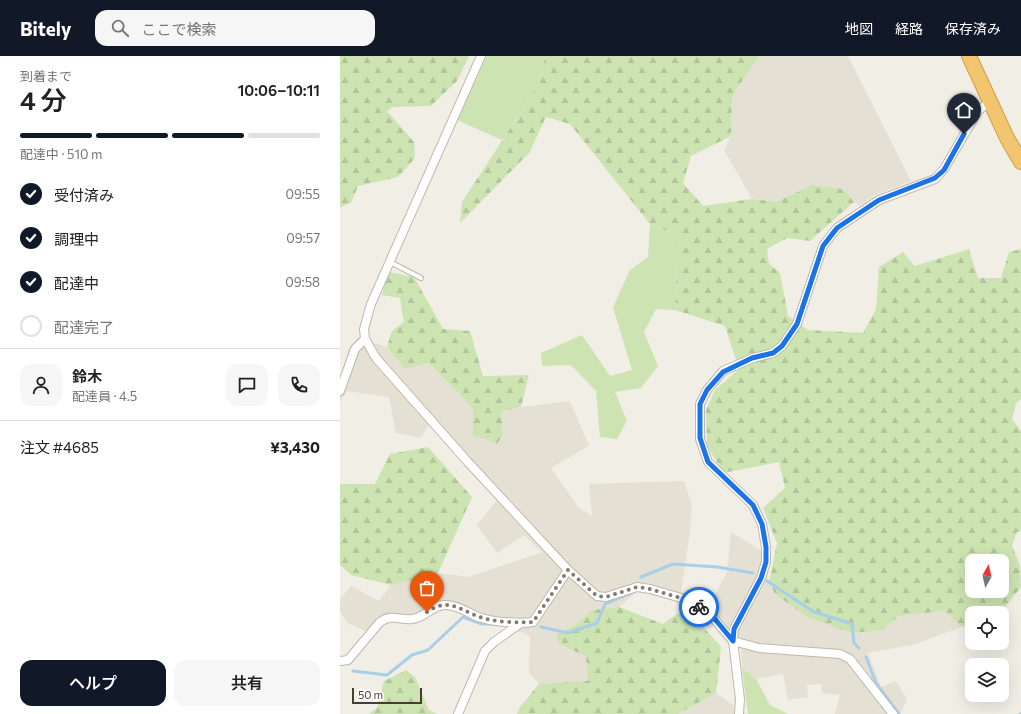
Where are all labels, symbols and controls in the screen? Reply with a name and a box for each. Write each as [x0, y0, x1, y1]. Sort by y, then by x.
search box [95, 10, 375, 46]
text: Bitely [20, 17, 71, 40]
icon: search [109, 17, 131, 39]
text: ここで検索 [141, 20, 216, 38]
text: 地図 [845, 20, 873, 37]
text: 経路 [895, 20, 923, 37]
text: 保存済み [945, 20, 1001, 37]
text: 到着まで [20, 68, 72, 84]
text: 10:06–10:11 [238, 81, 320, 99]
text: 4 分 [20, 84, 67, 115]
pin [947, 93, 981, 134]
icon: home [953, 99, 975, 121]
text: 配達中 · 510 m [20, 146, 102, 162]
icon: check [20, 183, 42, 205]
text: 受付済み [54, 186, 114, 204]
text: 09:55 [286, 186, 320, 202]
icon: check [20, 227, 42, 249]
text: 調理中 [54, 230, 99, 248]
text: 09:57 [286, 230, 320, 246]
icon: check [20, 271, 42, 293]
text: 配達中 [54, 274, 99, 292]
text: 09:58 [285, 274, 320, 290]
text: 配達完了 [54, 318, 114, 336]
button: person [20, 364, 62, 406]
button: chat [226, 364, 268, 406]
button: phone [278, 364, 320, 406]
text: 鈴木 [72, 367, 102, 385]
text: 配達員 · 4.5 [72, 388, 137, 404]
text: 注文 #4685 [20, 438, 99, 456]
text: ¥3,430 [270, 438, 320, 456]
north arrow [965, 554, 1009, 598]
map controls [965, 554, 1009, 702]
pin [410, 571, 444, 612]
icon: bag [416, 577, 438, 599]
courier [679, 587, 719, 627]
icon: bike [688, 596, 710, 618]
button: locate [965, 606, 1009, 650]
button: layers [965, 658, 1009, 702]
button: ヘルプ [20, 660, 166, 706]
button: 共有 [174, 660, 320, 706]
scale bar [352, 686, 422, 705]
text: 50 m [358, 688, 383, 701]

